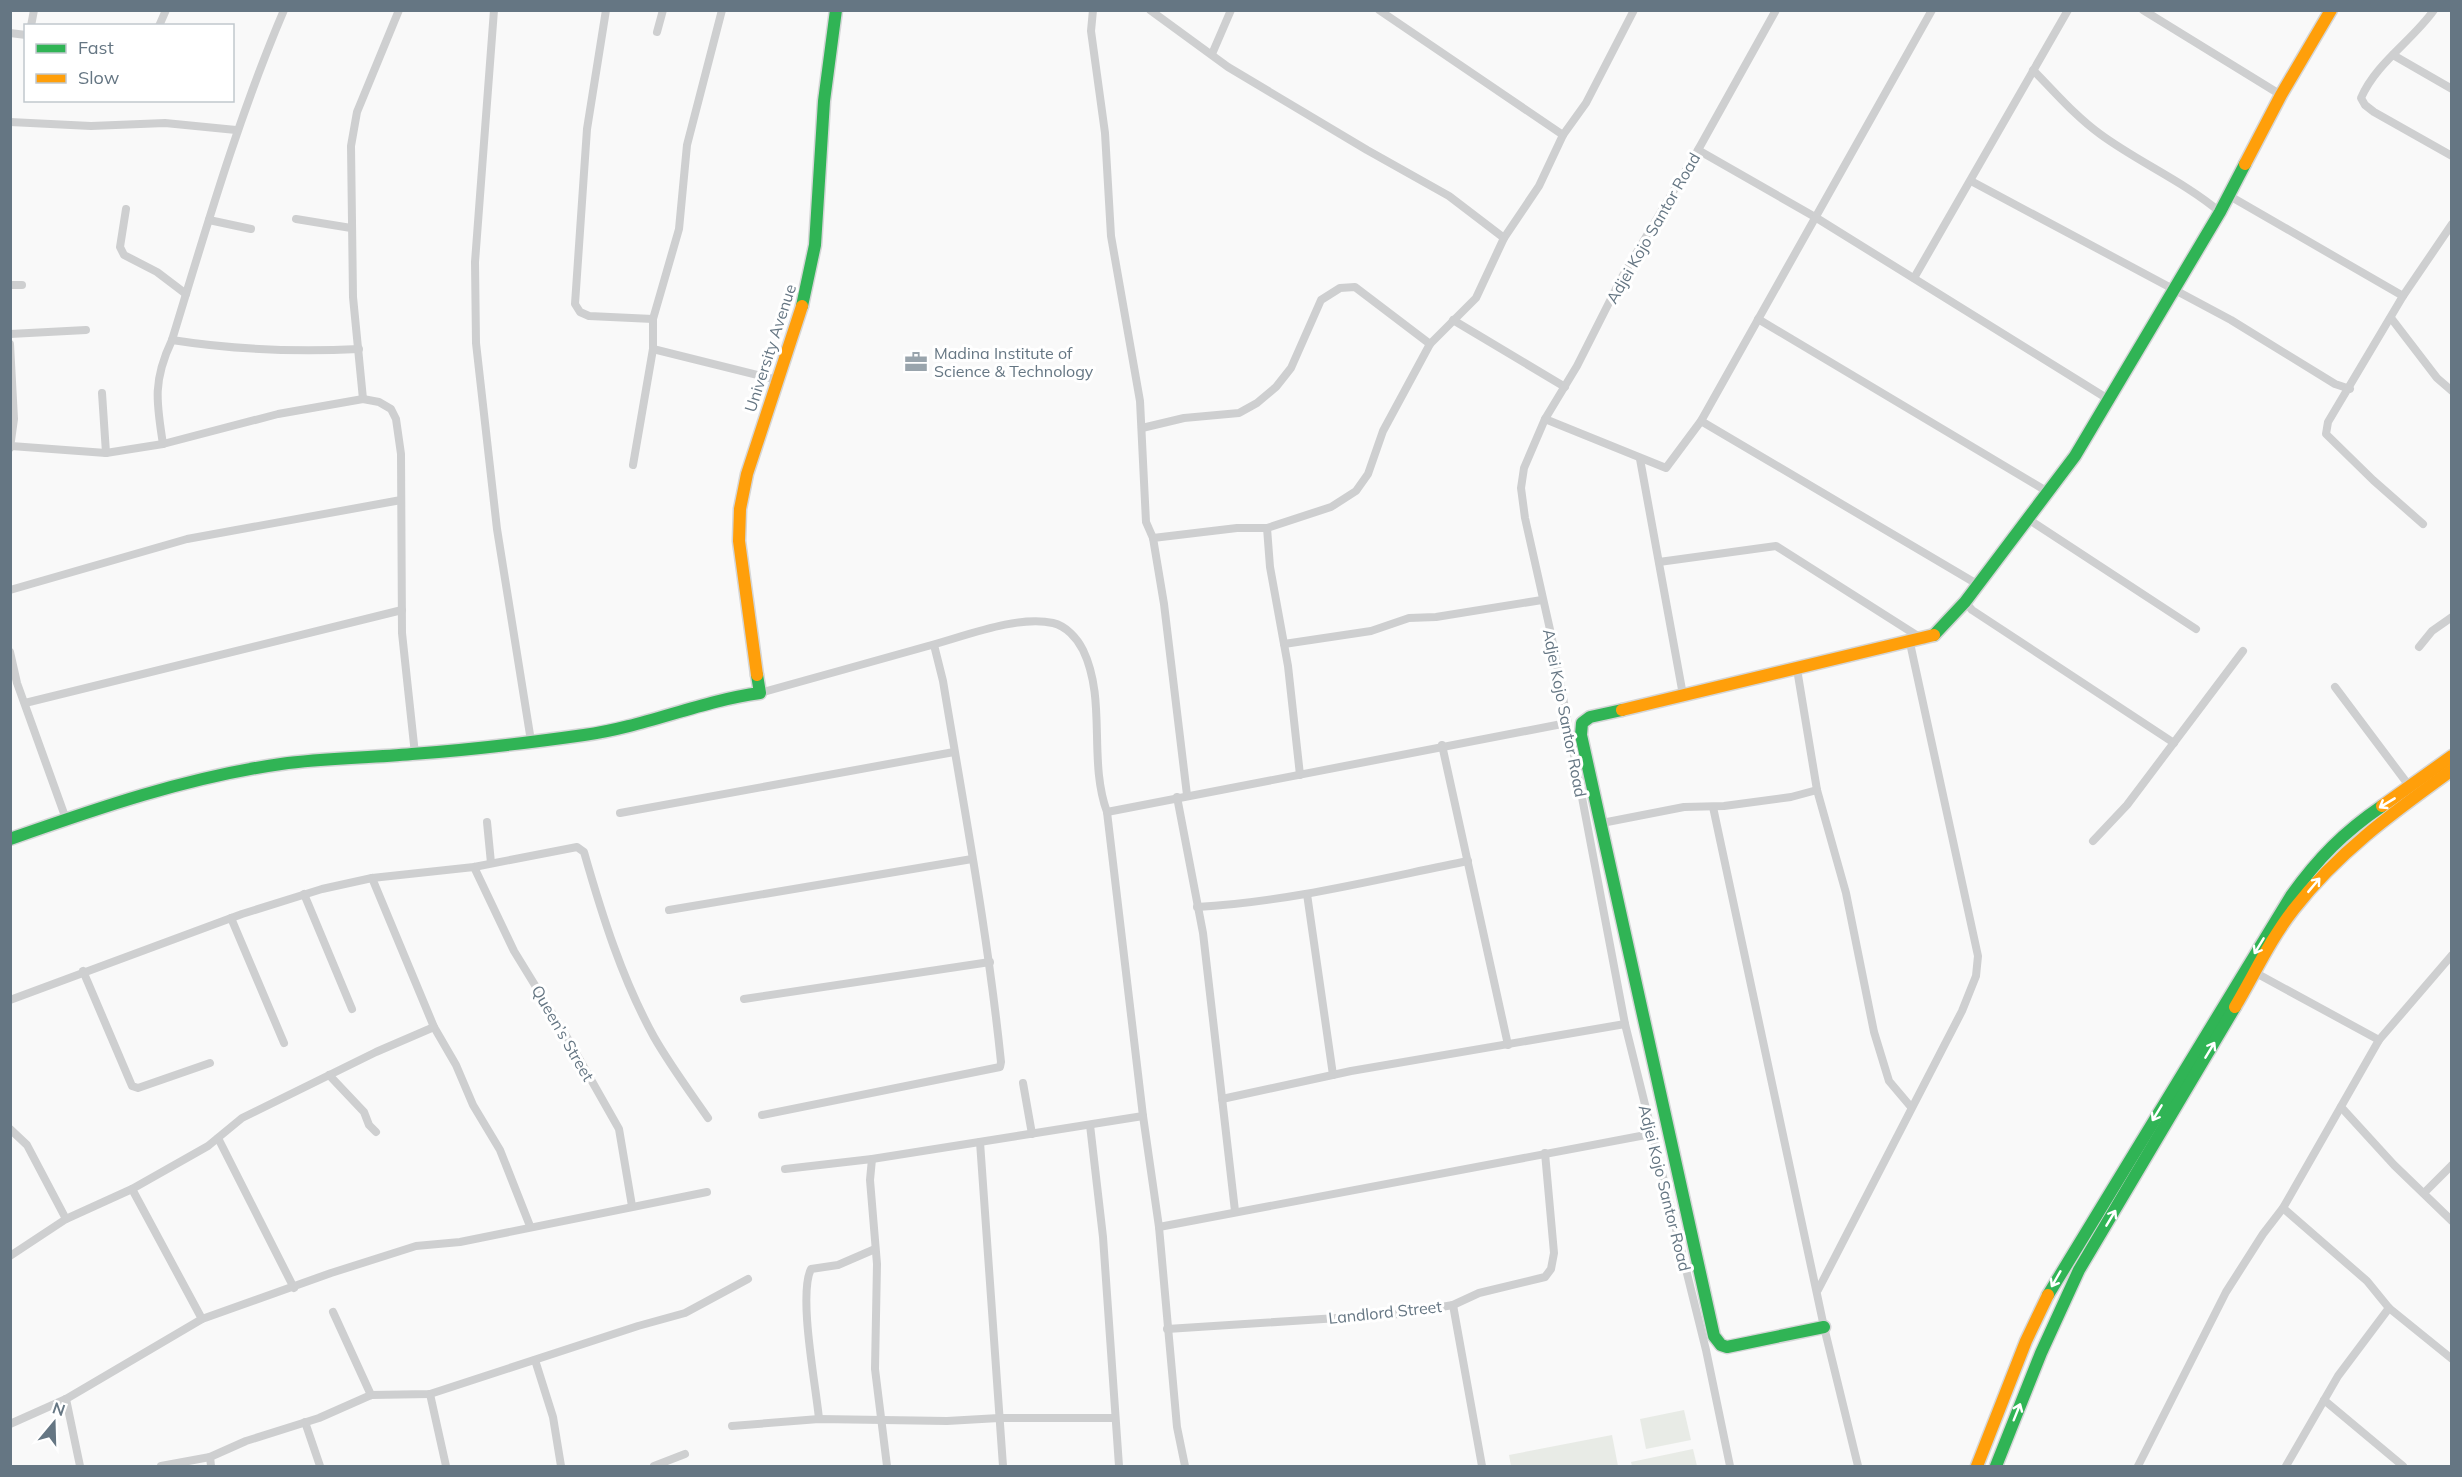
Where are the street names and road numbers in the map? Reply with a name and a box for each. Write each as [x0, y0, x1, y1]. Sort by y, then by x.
street label: Adjei Kojo Santor Road [1602, 149, 1704, 307]
street label: University Avenue [740, 281, 800, 415]
street label: Adjei Kojo Santor Road [1539, 627, 1591, 799]
street label: Queen’s Street [527, 981, 599, 1085]
street label: Adjei Kojo Santor Road [1635, 1103, 1695, 1273]
street label: Landlord Street [1327, 1296, 1443, 1328]

